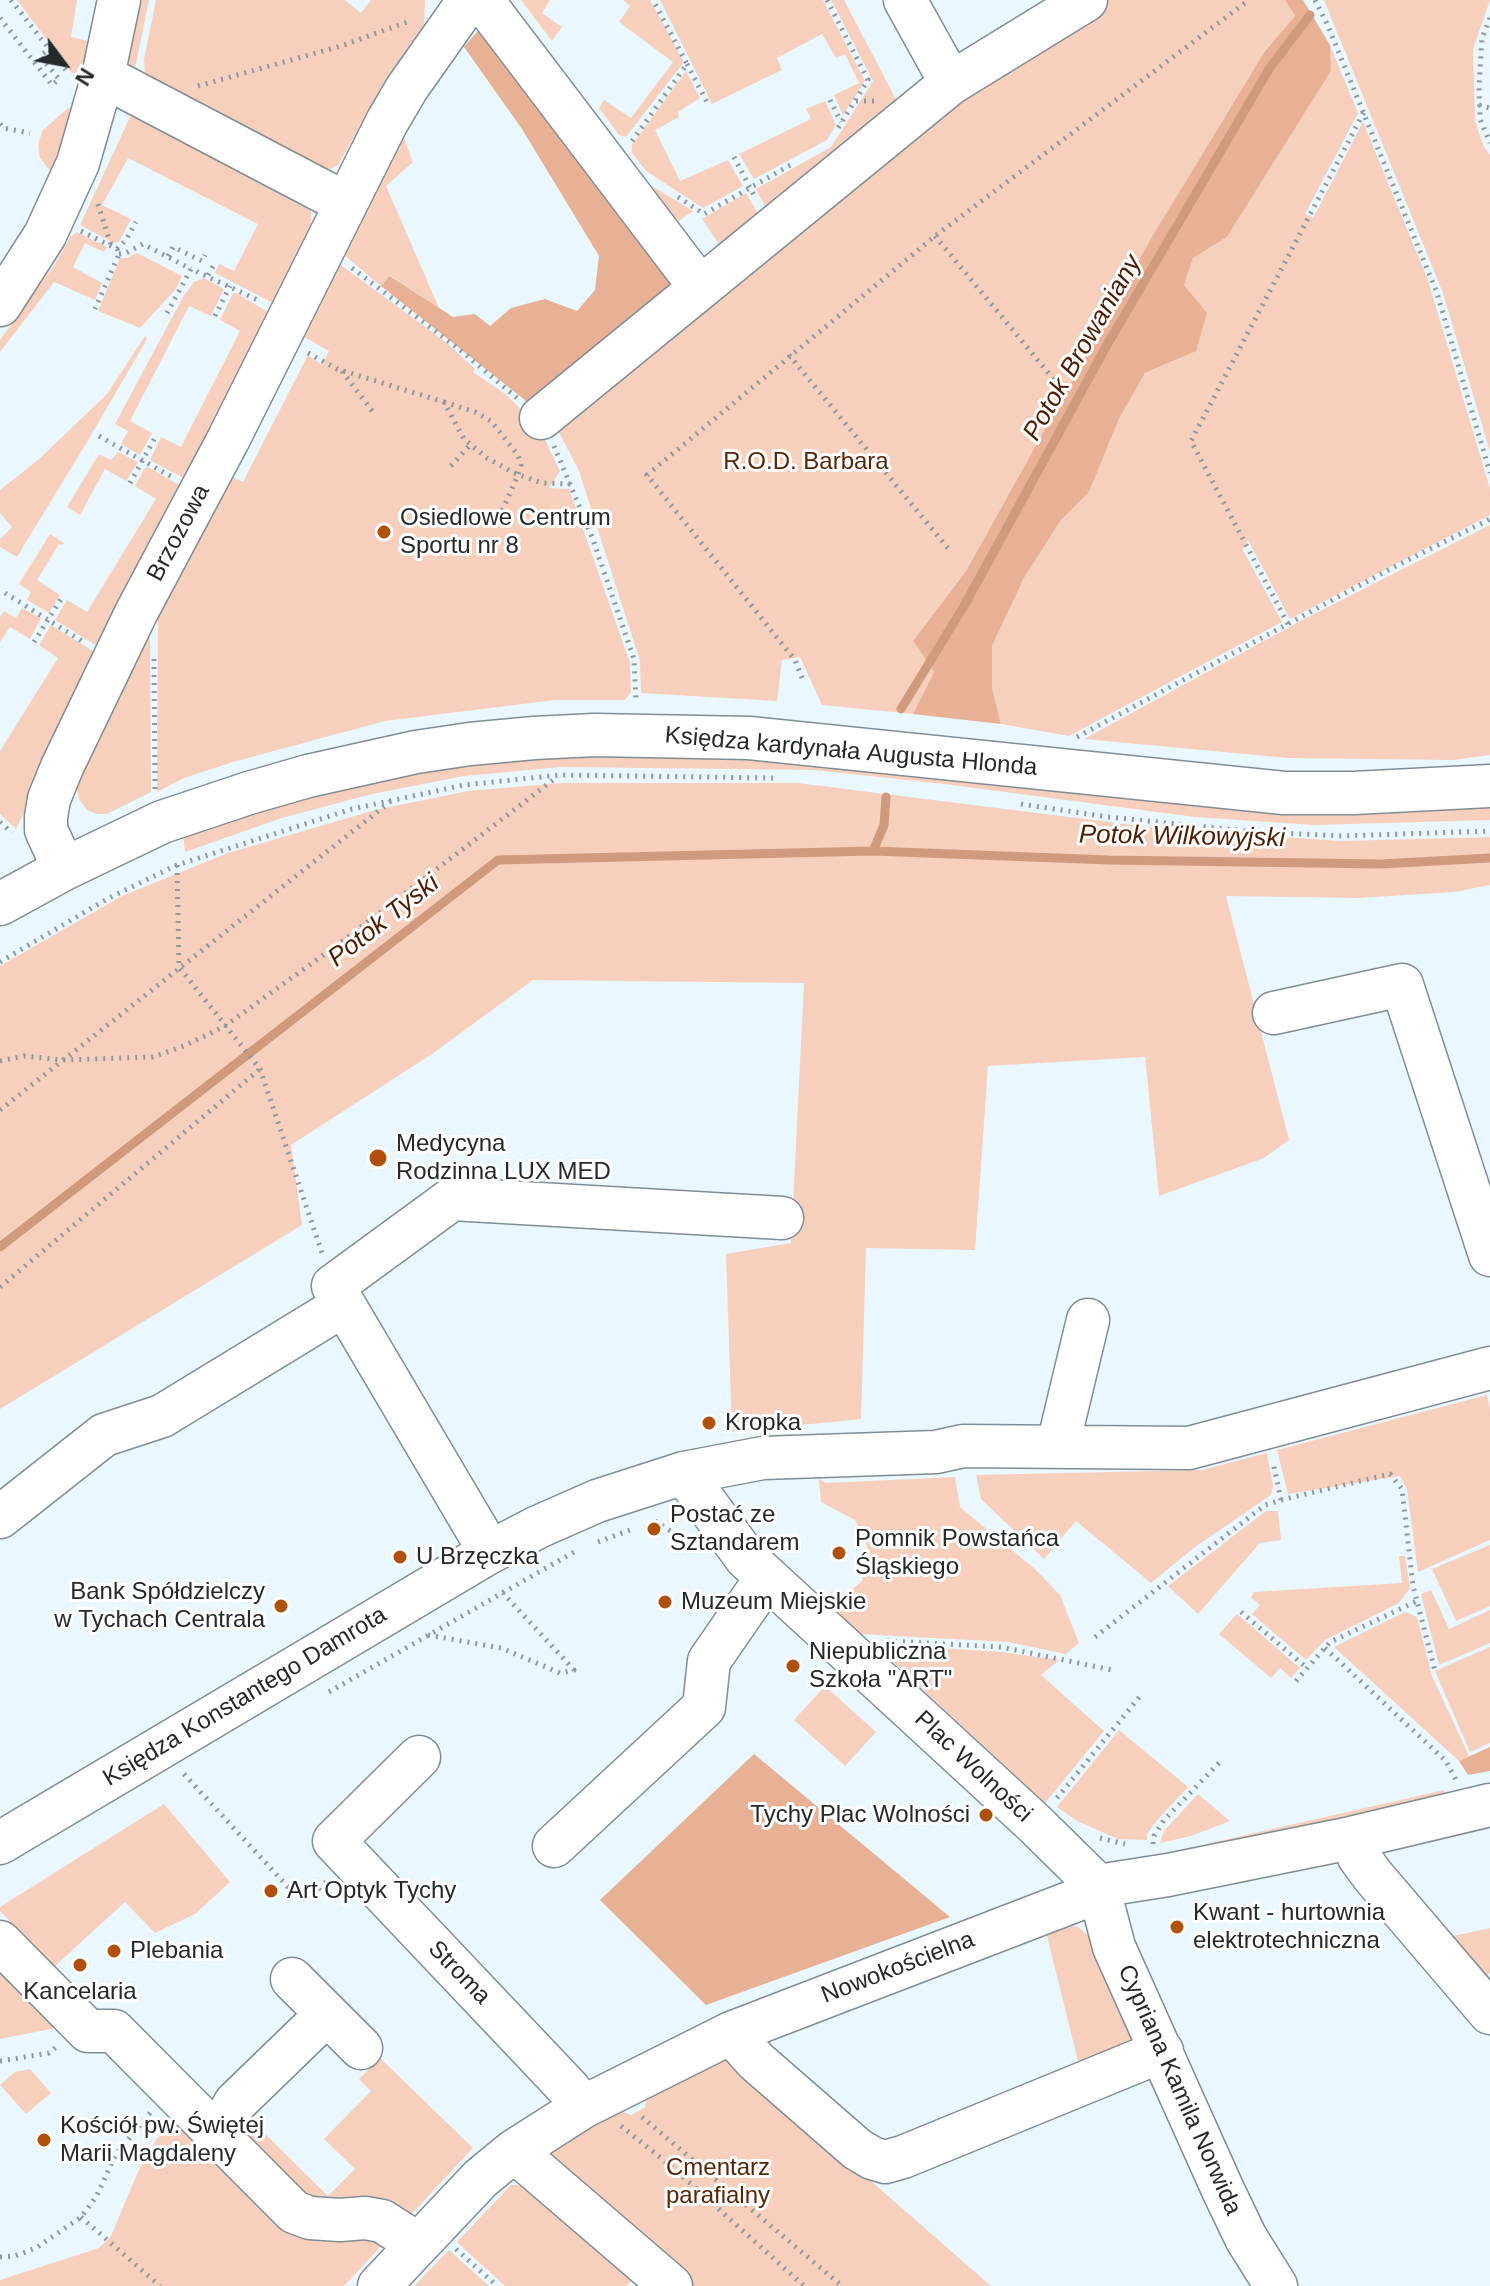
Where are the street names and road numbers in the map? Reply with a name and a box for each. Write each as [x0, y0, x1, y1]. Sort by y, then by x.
street label: Brzozowa [142, 480, 216, 586]
street label: Księdza kardynała Augusta Hlonda [664, 721, 1038, 783]
street label: Księdza Konstantego Damrota [98, 1601, 392, 1793]
street label: Plac Wolności [908, 1705, 1038, 1829]
street label: Nowokościelna [817, 1926, 979, 2010]
street label: Stroma [422, 1935, 496, 2011]
street label: Cypriana Kamila Norwida [1111, 1960, 1247, 2220]

